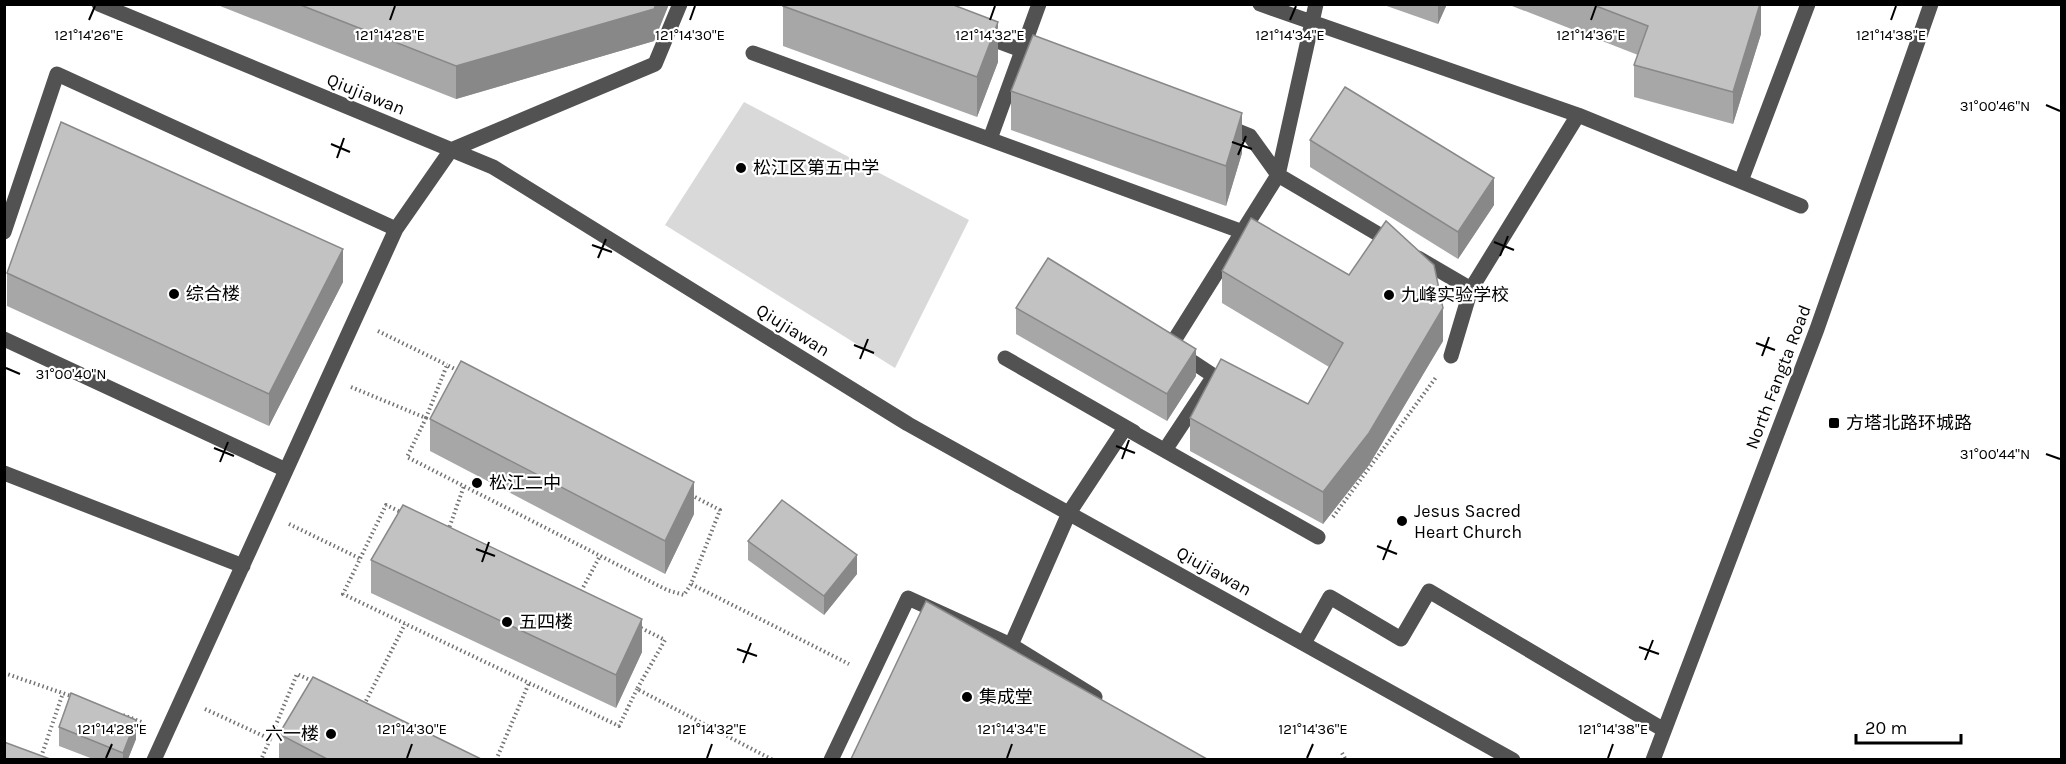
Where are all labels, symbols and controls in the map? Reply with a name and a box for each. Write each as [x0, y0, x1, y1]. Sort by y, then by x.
text: 121°14'26"E [54, 26, 124, 44]
text: 121°14'28"E [355, 26, 425, 44]
text: 121°14'30"E [655, 26, 725, 44]
text: 121°14'32"E [955, 26, 1025, 44]
text: 121°14'34"E [1255, 26, 1325, 44]
text: 121°14'36"E [1556, 26, 1626, 44]
text: 121°14'38"E [1856, 26, 1926, 44]
street label: Qiujiawan [324, 68, 408, 120]
text: 31°00'46"N [1960, 97, 2030, 115]
place label: 松江区第五中学 [753, 157, 879, 179]
marker: 松江区第五中学 [734, 161, 748, 175]
place label: 综合楼 [186, 283, 240, 305]
place label: 九峰实验学校 [1401, 284, 1509, 306]
marker: 综合楼 [167, 287, 181, 301]
marker: 九峰实验学校 [1382, 288, 1396, 302]
street label: Qiujiawan [752, 299, 834, 361]
street label: North Fangta Road [1740, 302, 1816, 452]
text: 31°00'40"N [36, 365, 106, 383]
place label: 方塔北路环城路 [1846, 412, 1972, 434]
marker: 方塔北路环城路 [1827, 416, 1841, 430]
text: 31°00'44"N [1960, 445, 2030, 463]
place label: 松江二中 [489, 472, 561, 494]
marker: 松江二中 [470, 476, 484, 490]
place label: Jesus Sacred Heart Church [1414, 500, 1522, 543]
marker: Jesus Sacred Heart Church [1395, 514, 1409, 528]
street label: Qiujiawan [1172, 541, 1256, 601]
place label: 五四楼 [519, 611, 573, 633]
marker: 五四楼 [500, 615, 514, 629]
place label: 集成堂 [979, 686, 1033, 708]
marker: 集成堂 [960, 690, 974, 704]
scale bar [1856, 707, 1961, 745]
text: 20 m [1865, 717, 1907, 739]
text: 121°14'28"E [77, 720, 147, 738]
text: 121°14'30"E [377, 720, 447, 738]
text: 121°14'32"E [677, 720, 747, 738]
text: 121°14'34"E [977, 720, 1047, 738]
text: 121°14'36"E [1278, 720, 1348, 738]
text: 121°14'38"E [1578, 720, 1648, 738]
place label: 六一楼 [265, 723, 319, 745]
marker: 六一楼 [324, 727, 338, 741]

